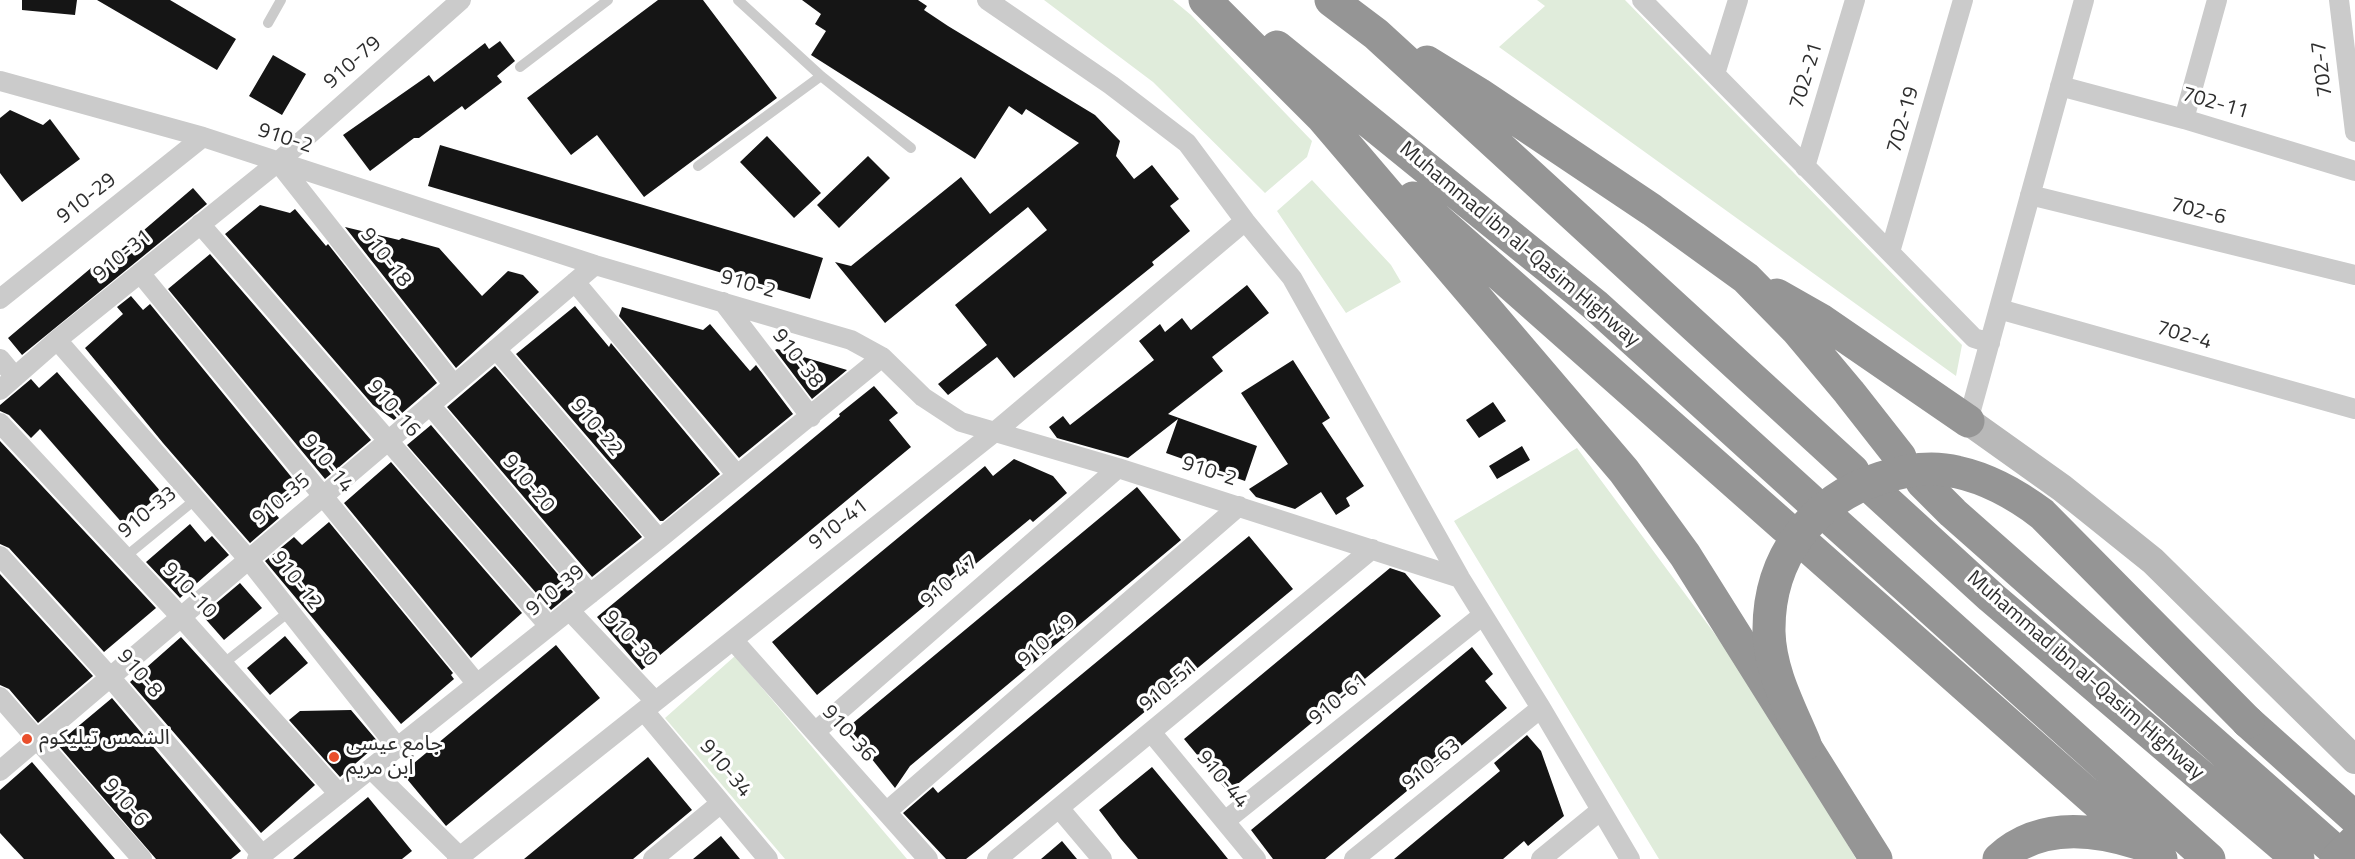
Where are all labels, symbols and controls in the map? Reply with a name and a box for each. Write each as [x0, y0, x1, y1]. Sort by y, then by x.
street label: 910-79 [319, 31, 387, 95]
street label: 702-21 [1785, 40, 1829, 112]
street label: 702-7 [2307, 40, 2339, 98]
street label: 702-11 [2179, 83, 2251, 125]
street label: 702-19 [1883, 84, 1925, 156]
street label: 910-2 [254, 118, 316, 160]
street label: Muhammad ibn al-Qasim Highway [1394, 137, 1644, 353]
street label: 910-29 [52, 168, 122, 230]
street label: 702-6 [2168, 193, 2228, 231]
street label: 910-18 [354, 223, 416, 293]
street label: 910-31 [89, 225, 157, 287]
street label: 910-2 [717, 265, 779, 305]
street label: 702-4 [2153, 316, 2215, 356]
street label: 910-38 [766, 324, 828, 394]
street label: 910-16 [361, 375, 425, 443]
street label: 910-22 [564, 394, 628, 462]
street label: 910-14 [296, 430, 358, 498]
street label: 910-20 [496, 450, 560, 518]
street label: 910-2 [1178, 451, 1240, 493]
street label: 910-35 [248, 468, 316, 532]
street label: 910-33 [114, 482, 182, 544]
street label: 910-41 [804, 494, 874, 556]
street label: 910-12 [265, 546, 327, 616]
street label: 910-47 [916, 550, 984, 614]
street label: 910-10 [157, 558, 221, 624]
street label: 910-39 [522, 560, 590, 622]
street label: Muhammad ibn al-Qasim Highway [1961, 566, 2209, 786]
street label: 910-30 [598, 606, 662, 672]
street label: 910-49 [1013, 609, 1081, 673]
street label: 910-8 [111, 645, 167, 703]
street label: 910-51 [1135, 654, 1203, 718]
street label: 910-61 [1305, 669, 1373, 731]
street label: 910-36 [816, 700, 880, 768]
place label: الشمس تيليكوم [39, 726, 170, 752]
marker: الشمس تيليكوم [20, 732, 34, 746]
place label: جامع عيسى ابن مريم [346, 732, 443, 782]
street label: 910-63 [1398, 734, 1466, 796]
street label: 910-34 [693, 735, 757, 803]
street label: 910-44 [1190, 746, 1254, 814]
marker: جامع عيسى ابن مريم [327, 750, 341, 764]
street label: 910-6 [97, 774, 153, 832]

